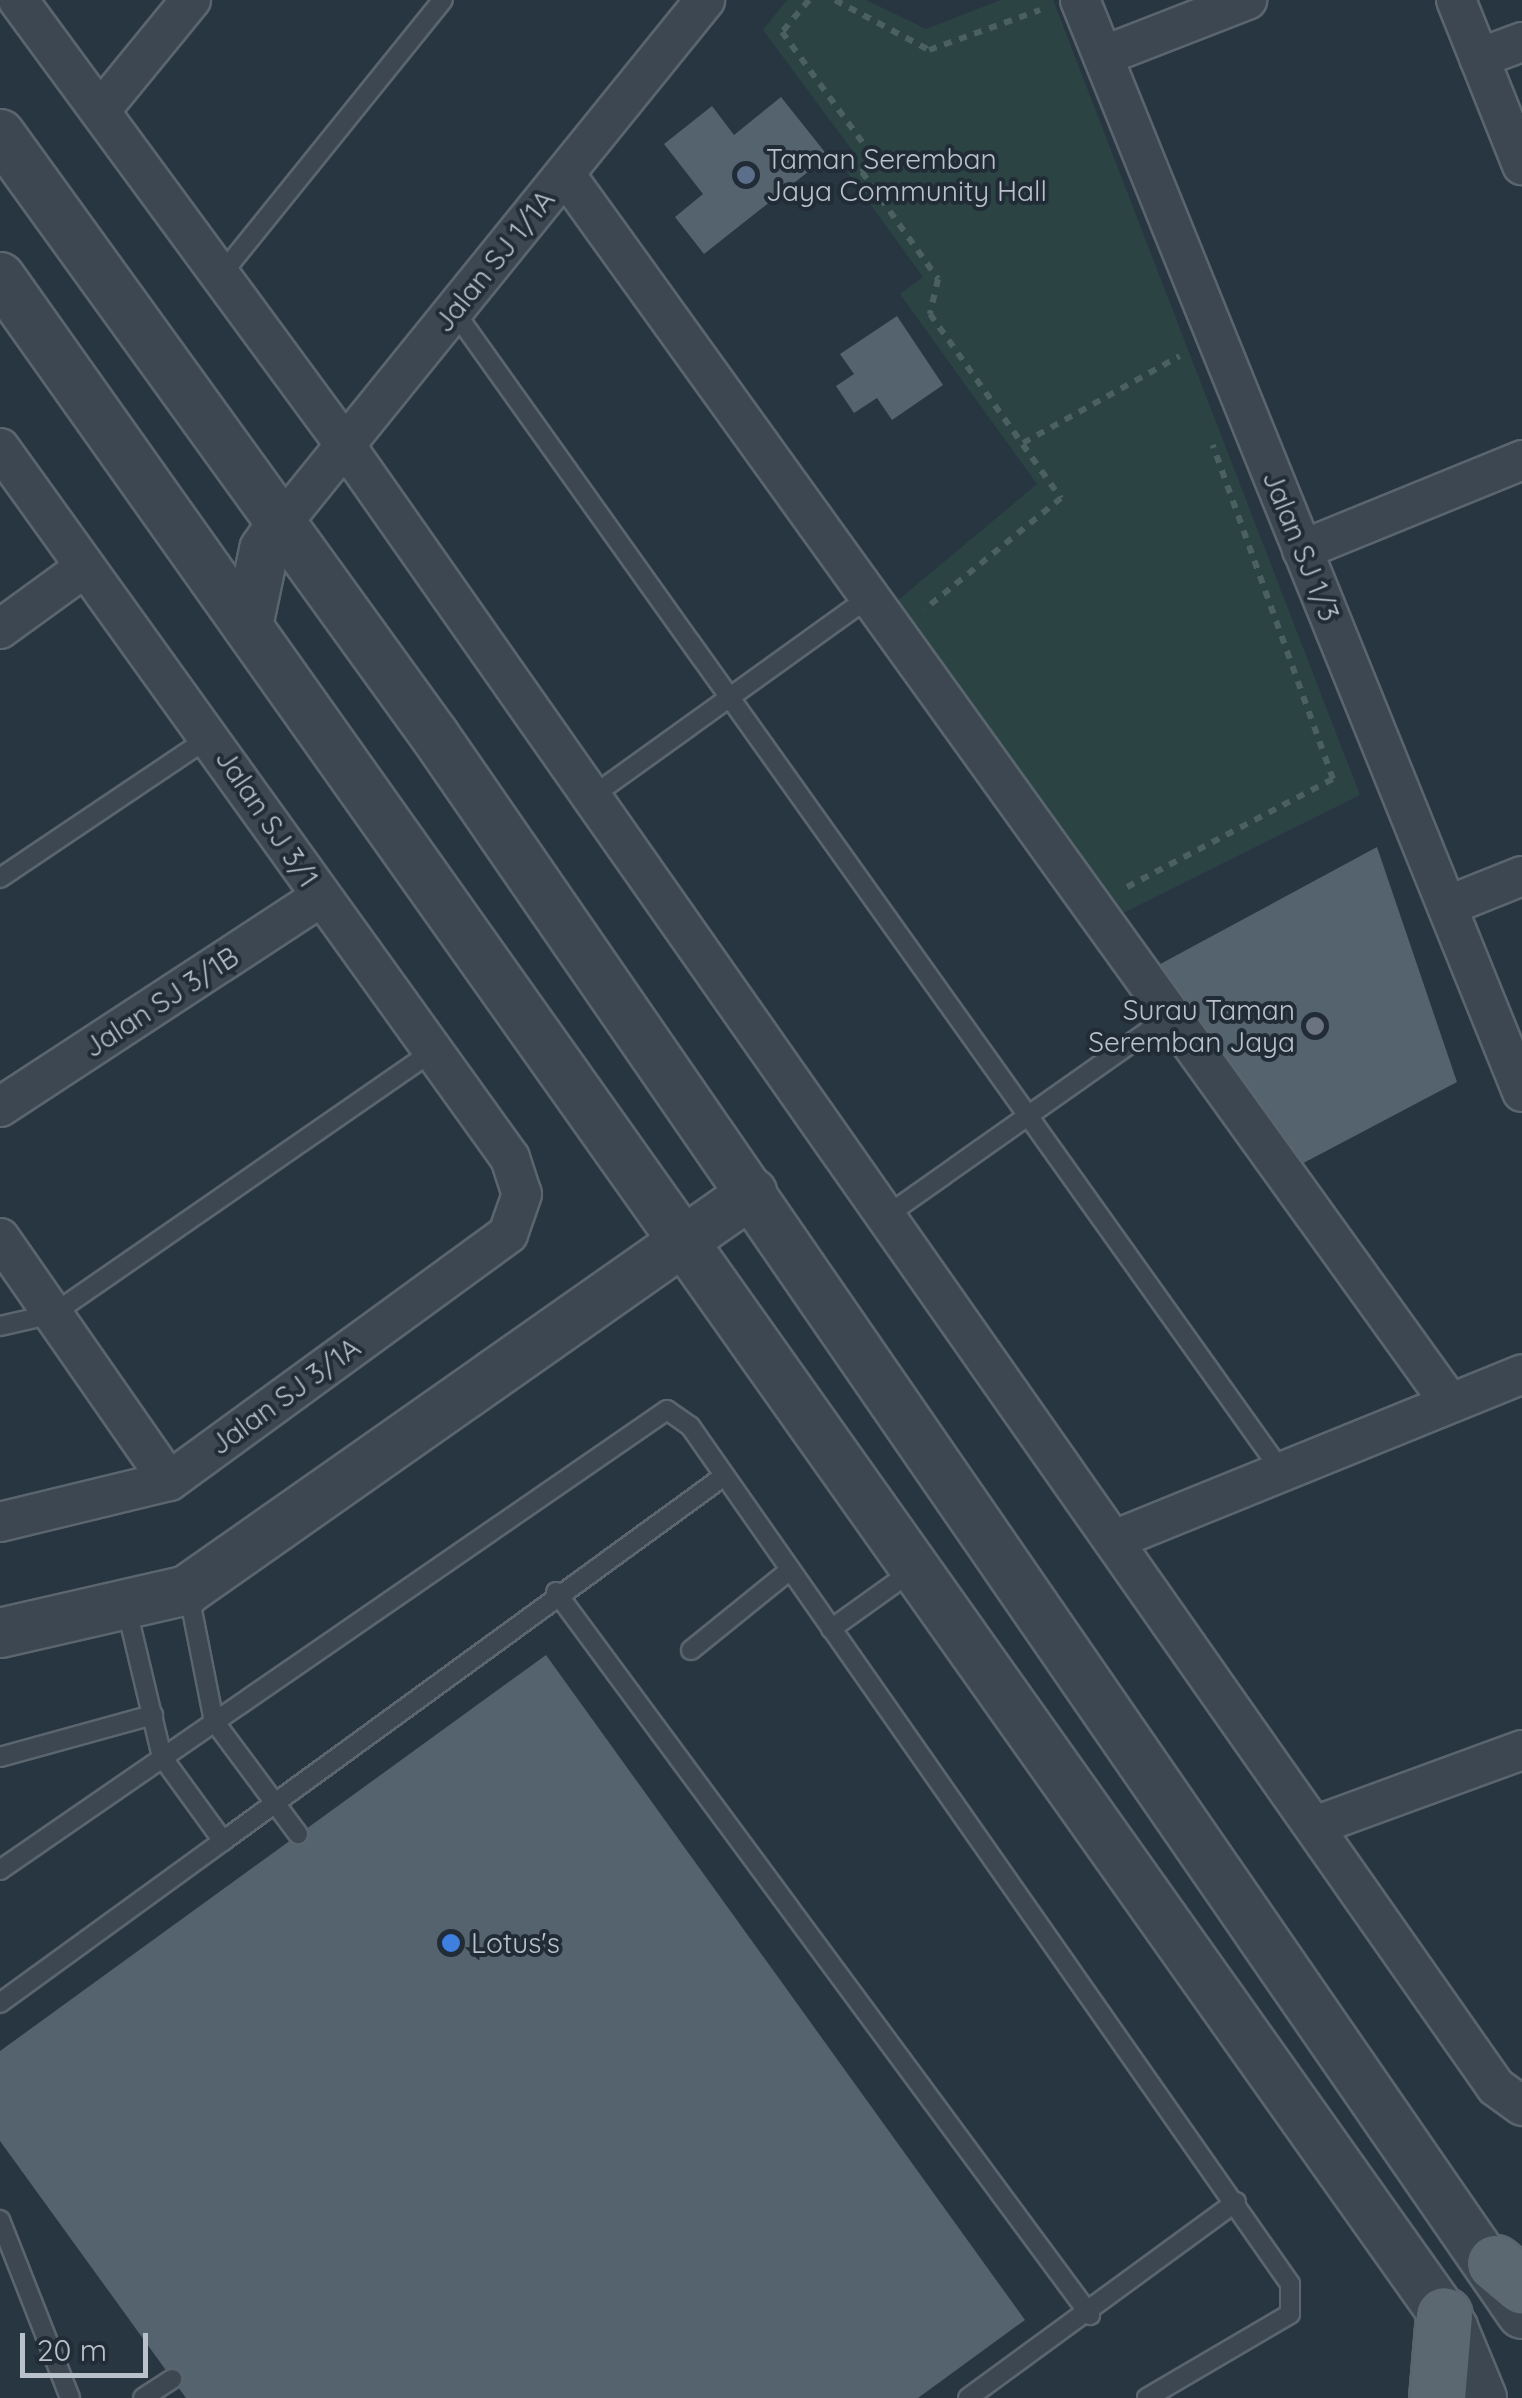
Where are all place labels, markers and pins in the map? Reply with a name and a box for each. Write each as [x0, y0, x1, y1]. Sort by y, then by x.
place label: Taman Seremban Jaya Community Hall [766, 142, 1047, 208]
marker: Taman Seremban Jaya Community Hall [735, 164, 757, 186]
place label: Surau Taman Seremban Jaya [1088, 993, 1295, 1059]
marker: Surau Taman Seremban Jaya [1304, 1015, 1326, 1037]
place label: Lotus's [471, 1926, 560, 1960]
marker: Lotus's [440, 1932, 462, 1954]

